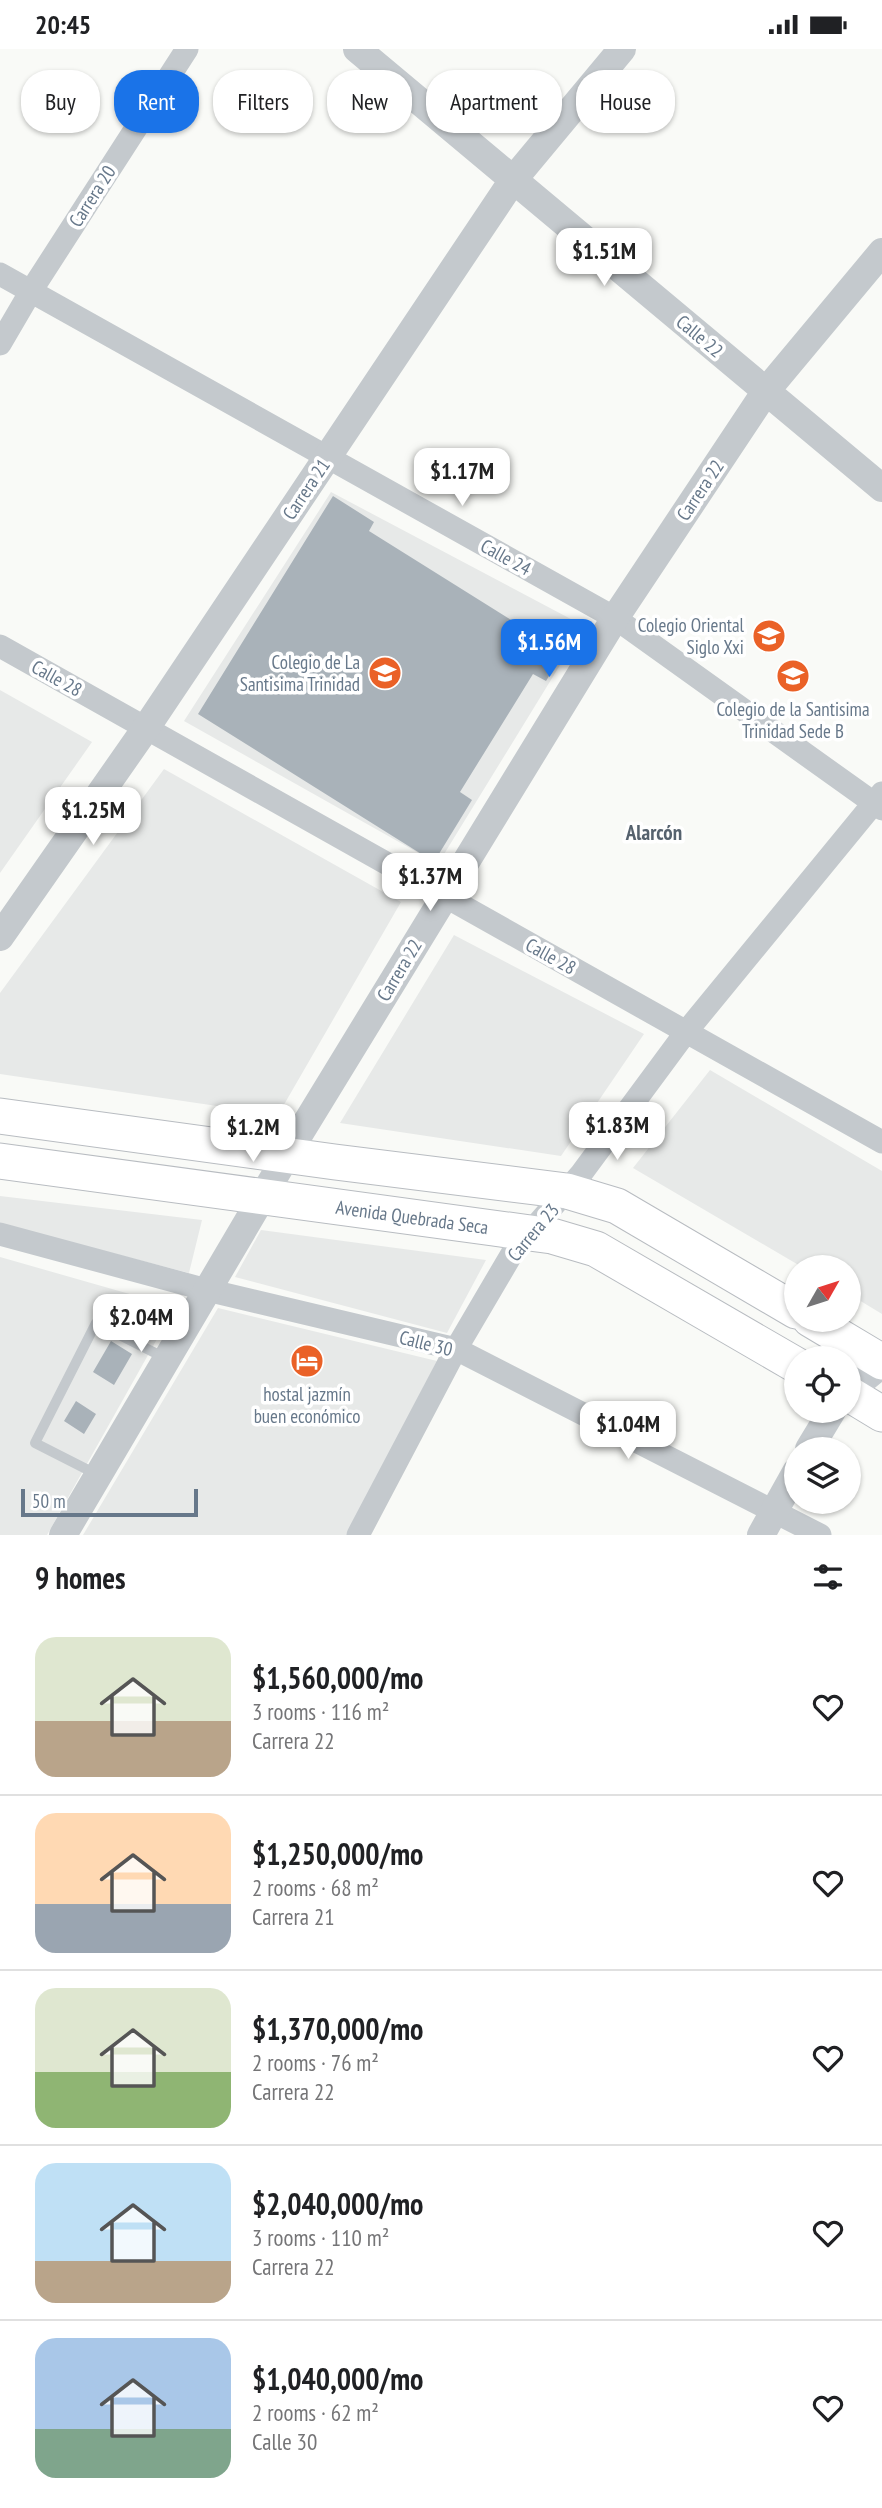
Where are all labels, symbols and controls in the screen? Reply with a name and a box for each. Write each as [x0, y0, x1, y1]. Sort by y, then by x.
text: 20:45 [35, 8, 91, 41]
chip: Buy [21, 70, 100, 133]
chip: Rent [114, 70, 199, 133]
chip: Filters [213, 70, 313, 133]
chip: New [327, 70, 412, 133]
chip: Apartment [426, 70, 562, 133]
chip: House [576, 70, 675, 133]
street label: Carrera 20 [63, 161, 121, 231]
pin: $1.51M [547, 229, 661, 288]
text: $1.51M [572, 236, 636, 265]
street label: Calle 22 [672, 309, 728, 363]
pin: $1.17M [405, 449, 519, 508]
street label: Carrera 21 [277, 454, 335, 524]
street label: Carrera 22 [671, 455, 729, 525]
text: $1.17M [430, 456, 494, 485]
street label: Calle 24 [477, 533, 536, 581]
place label: Colegio Oriental Siglo Xxi [638, 613, 745, 659]
school or university icon: Colegio Oriental Siglo Xxi [750, 617, 788, 655]
pin: $1.56M [492, 619, 606, 679]
text: $1.56M [517, 627, 581, 656]
place label: Colegio de La Santisima Trinidad [240, 650, 360, 696]
street label: Calle 28 [28, 654, 86, 702]
school or university icon: Colegio de La Santisima Trinidad [366, 654, 404, 692]
school or university icon: Colegio de la Santisima Trinidad Sede B [774, 657, 812, 695]
place label: Colegio de la Santisima Trinidad Sede B [716, 697, 870, 743]
pin: $1.25M [36, 787, 150, 847]
text: $1.25M [61, 795, 125, 824]
district label: Alarcón [625, 819, 682, 846]
pin: $1.37M [373, 853, 487, 913]
text: $1.37M [398, 861, 462, 890]
street label: Calle 28 [522, 932, 580, 980]
street label: Carrera 22 [371, 935, 427, 1005]
pin: $1.83M [560, 1103, 674, 1162]
pin: $1.2M [204, 1105, 302, 1164]
text: $1.83M [585, 1110, 649, 1139]
text: $1.2M [226, 1112, 280, 1141]
street label: Avenida Quebrada Seca [334, 1195, 490, 1239]
street label: Carrera 23 [502, 1198, 564, 1266]
north arrow [784, 1255, 861, 1332]
map controls [784, 1255, 861, 1514]
pin: $2.04M [84, 1295, 198, 1354]
text: $2.04M [109, 1302, 173, 1331]
street label: Calle 30 [397, 1325, 455, 1361]
hotel icon: hostal jazmín buen económico [288, 1342, 326, 1380]
button: locate [784, 1346, 861, 1423]
place label: hostal jazmín buen económico [254, 1382, 360, 1428]
pin: $1.04M [571, 1401, 685, 1461]
text: $1.04M [596, 1409, 660, 1438]
button: layers [784, 1437, 861, 1514]
scale bar [21, 1486, 198, 1518]
text: 50 m [32, 1489, 66, 1513]
text: 9 homes [35, 1558, 126, 1597]
icon: filters [809, 1558, 847, 1596]
text: $1,560,000/mo [252, 1658, 423, 1697]
icon: home [91, 1665, 175, 1749]
icon: heart [809, 1688, 847, 1726]
text: 3 rooms · 116 m² [252, 1697, 389, 1726]
text: Carrera 22 [252, 1726, 335, 1755]
text: $1,250,000/mo [252, 1834, 423, 1873]
icon: home [91, 1841, 175, 1925]
icon: heart [809, 1864, 847, 1902]
text: 2 rooms · 68 m² [252, 1873, 379, 1902]
text: Carrera 21 [252, 1902, 335, 1931]
text: $1,370,000/mo [252, 2009, 423, 2048]
icon: home [91, 2016, 175, 2100]
icon: heart [809, 2039, 847, 2077]
text: 2 rooms · 76 m² [252, 2048, 379, 2077]
text: Carrera 22 [252, 2077, 335, 2106]
text: $2,040,000/mo [252, 2184, 423, 2223]
icon: home [91, 2191, 175, 2275]
icon: heart [809, 2214, 847, 2252]
text: 3 rooms · 110 m² [252, 2223, 389, 2252]
text: Carrera 22 [252, 2252, 335, 2281]
text: $1,040,000/mo [252, 2359, 423, 2398]
icon: home [91, 2366, 175, 2450]
icon: heart [809, 2389, 847, 2427]
text: 2 rooms · 62 m² [252, 2398, 379, 2427]
text: Calle 30 [252, 2427, 317, 2456]

